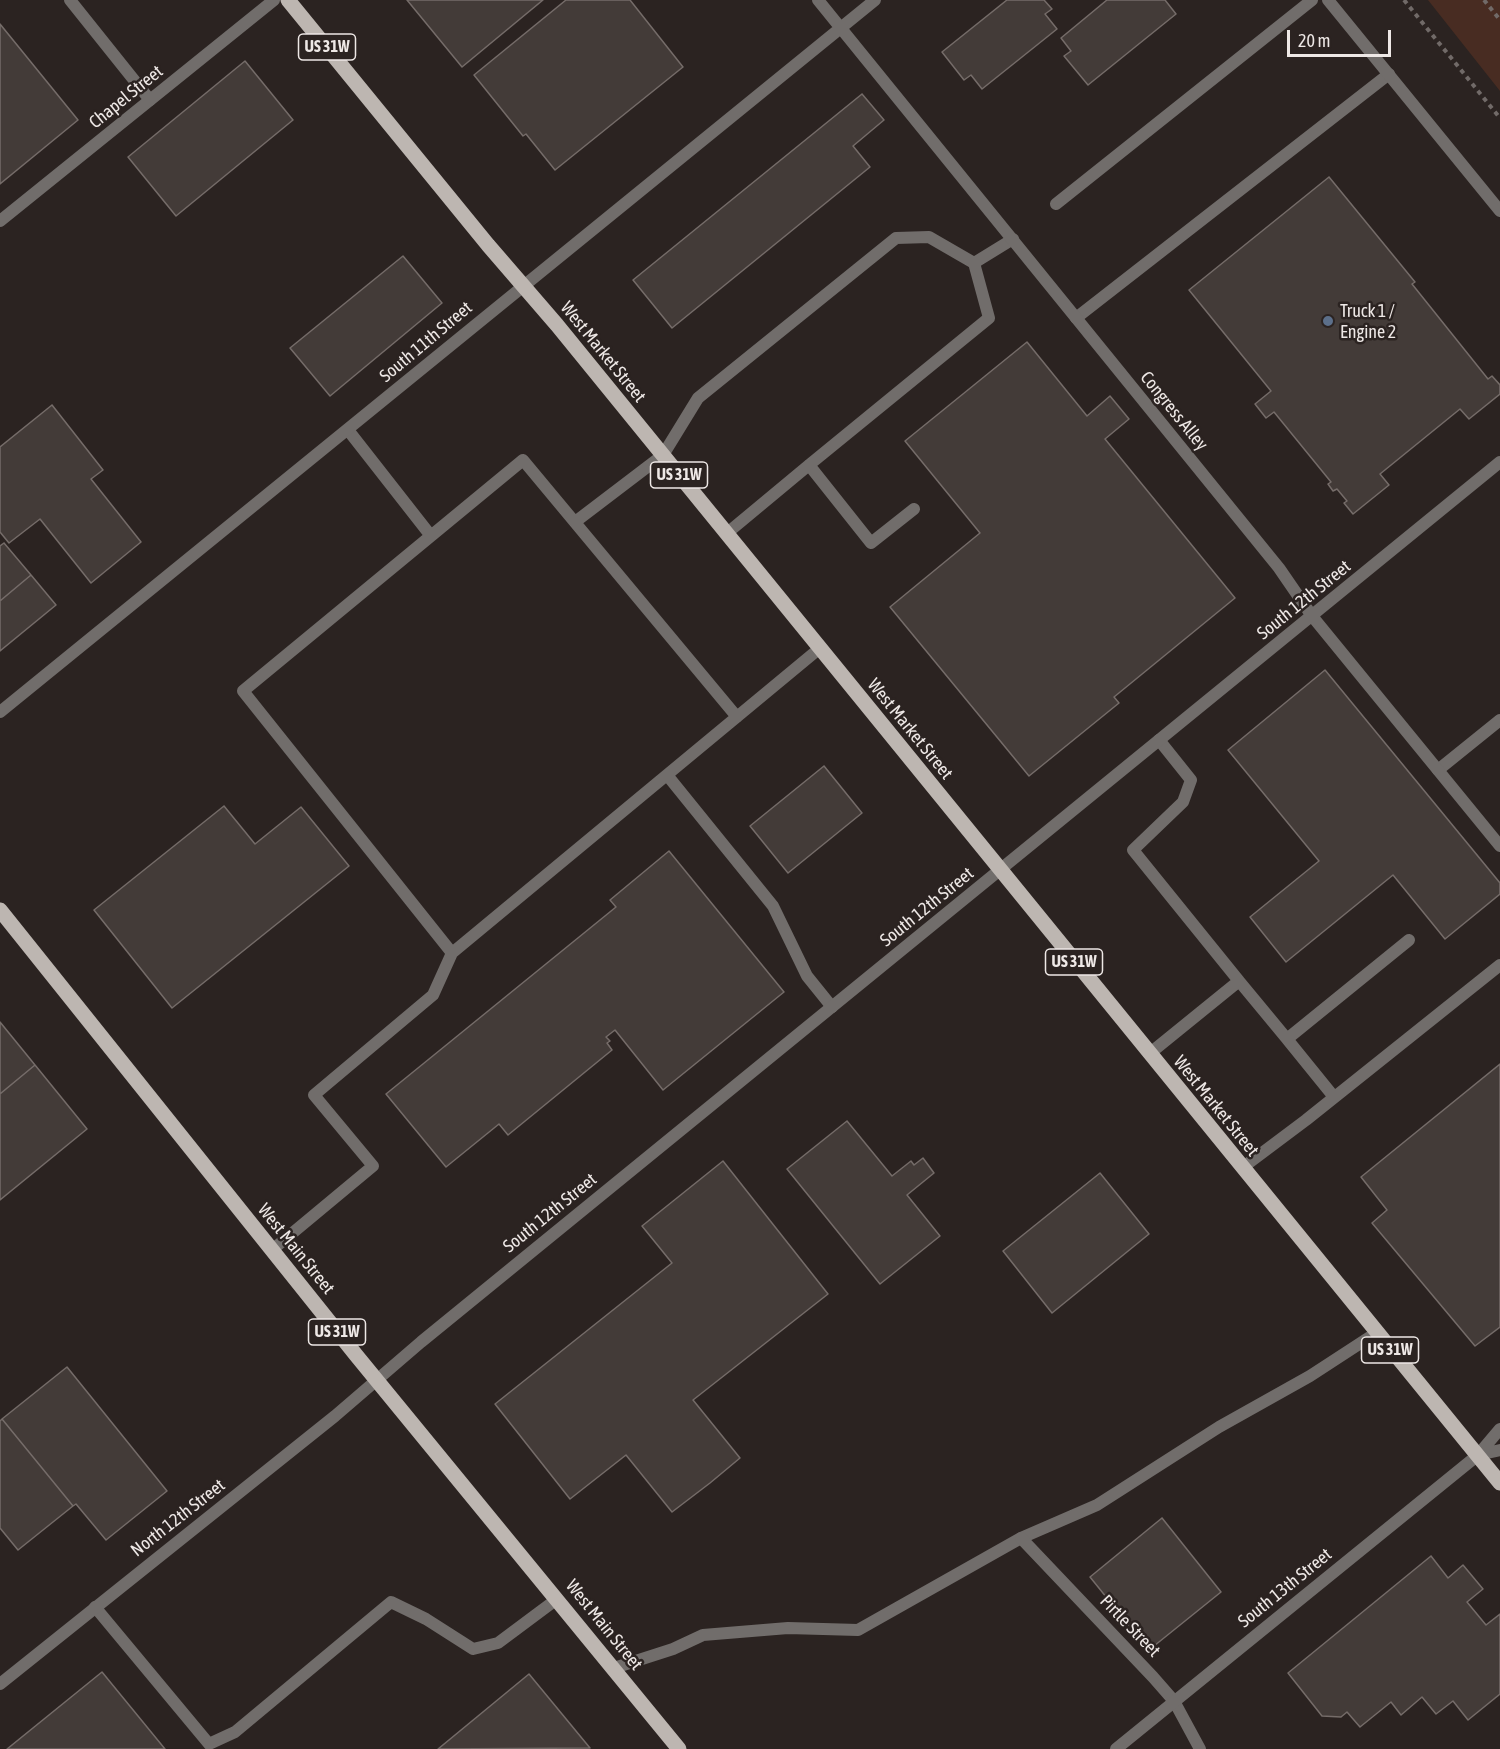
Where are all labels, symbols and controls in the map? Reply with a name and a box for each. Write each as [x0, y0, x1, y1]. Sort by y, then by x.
scale bar [1290, 18, 1394, 56]
text: 20 m [1298, 30, 1330, 51]
road number: US 31W [298, 34, 356, 60]
street label: Chapel Street [85, 61, 167, 133]
street label: South 11th Street [375, 297, 477, 387]
street label: West Market Street [556, 297, 650, 407]
place label: Truck 1 / Engine 2 [1340, 300, 1396, 342]
marker: Truck 1 / Engine 2 [1321, 314, 1335, 328]
street label: Congress Alley [1136, 367, 1212, 455]
road number: US 31W [650, 462, 708, 488]
street label: South 12th Street [1253, 556, 1355, 644]
street label: West Market Street [863, 674, 957, 784]
street label: South 12th Street [876, 863, 978, 951]
road number: US 31W [1046, 949, 1102, 975]
street label: West Market Street [1169, 1051, 1263, 1161]
street label: South 12th Street [499, 1169, 601, 1257]
street label: West Main Street [253, 1199, 339, 1299]
road number: US 31W [308, 1319, 366, 1345]
road number: US 31W [1362, 1337, 1418, 1363]
street label: North 12th Street [127, 1475, 229, 1561]
street label: South 13th Street [1234, 1544, 1336, 1632]
street label: West Main Street [561, 1575, 647, 1675]
street label: Pirtle Street [1095, 1591, 1165, 1661]

